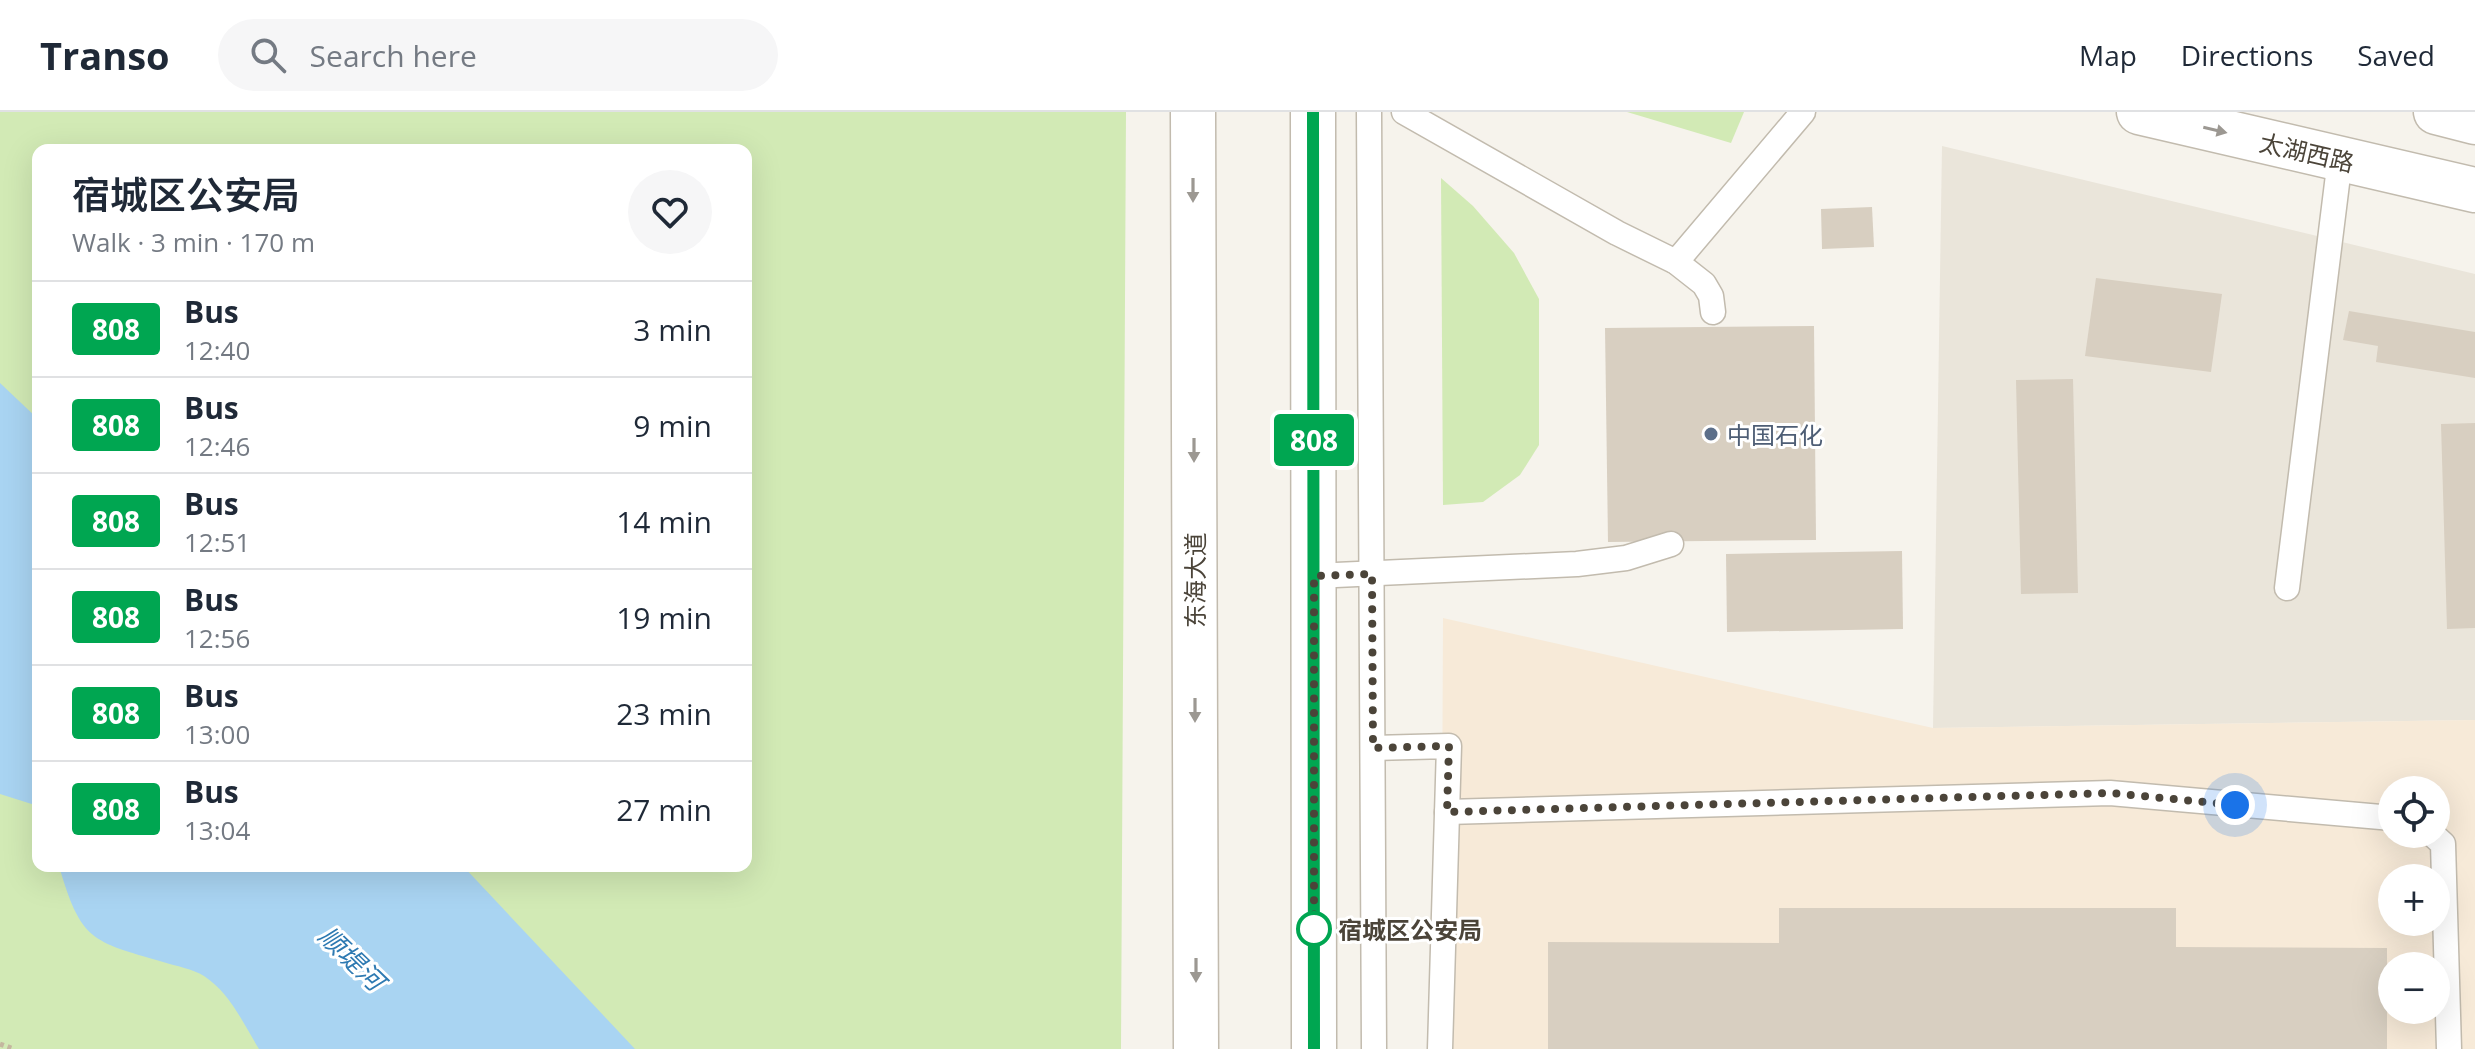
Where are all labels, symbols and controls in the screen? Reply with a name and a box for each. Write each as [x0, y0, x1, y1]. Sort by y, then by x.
search box [218, 19, 778, 91]
text: Transo [40, 29, 170, 81]
icon: search [246, 33, 290, 77]
text: Search here [310, 35, 477, 76]
text: Map [2079, 36, 2137, 74]
text: Directions [2181, 36, 2313, 74]
text: Saved [2357, 36, 2435, 74]
one-way arrow [2203, 125, 2228, 137]
street label: 太湖西路 [2257, 125, 2357, 179]
text: 宿城区公安局 [72, 168, 300, 220]
button: heart [628, 170, 712, 254]
one-way arrow [1187, 178, 1199, 203]
text: Walk · 3 min · 170 m [72, 224, 315, 260]
text: Bus [184, 291, 239, 332]
text: 3 min [633, 309, 712, 350]
text: 808 [92, 310, 140, 348]
text: 12:40 [184, 332, 250, 368]
text: Bus [184, 387, 239, 428]
text: 9 min [633, 405, 712, 446]
text: 808 [92, 406, 140, 444]
line badge: 808 [1268, 414, 1360, 466]
place label: 中国石化 [1727, 418, 1823, 451]
text: 808 [1290, 421, 1338, 459]
marker: 中国石化 [1702, 425, 1720, 443]
text: 12:46 [184, 428, 250, 464]
one-way arrow [1188, 438, 1200, 463]
text: Bus [184, 483, 239, 524]
text: 14 min [616, 501, 712, 542]
text: 808 [92, 502, 140, 540]
text: 12:51 [184, 524, 250, 560]
street label: 东海大道 [1178, 532, 1211, 628]
text: Bus [184, 579, 239, 620]
text: 19 min [616, 597, 712, 638]
text: 808 [92, 598, 140, 636]
text: 12:56 [184, 620, 250, 656]
text: Bus [184, 675, 239, 716]
text: 23 min [616, 693, 712, 734]
text: 808 [92, 694, 140, 732]
one-way arrow [1189, 698, 1201, 723]
text: 13:00 [184, 716, 250, 752]
text: Bus [184, 771, 239, 812]
map controls [2378, 776, 2450, 1024]
button: locate [2378, 776, 2450, 848]
your location [2215, 785, 2255, 825]
text: 27 min [616, 789, 712, 830]
text: 808 [92, 790, 140, 828]
text: 13:04 [184, 812, 250, 848]
button: + [2378, 864, 2450, 936]
marker: 宿城区公安局 [1297, 912, 1331, 946]
place label: 宿城区公安局 [1338, 913, 1482, 946]
water label: 顺堤河 [311, 918, 396, 1002]
button: − [2378, 952, 2450, 1024]
one-way arrow [1190, 958, 1202, 983]

